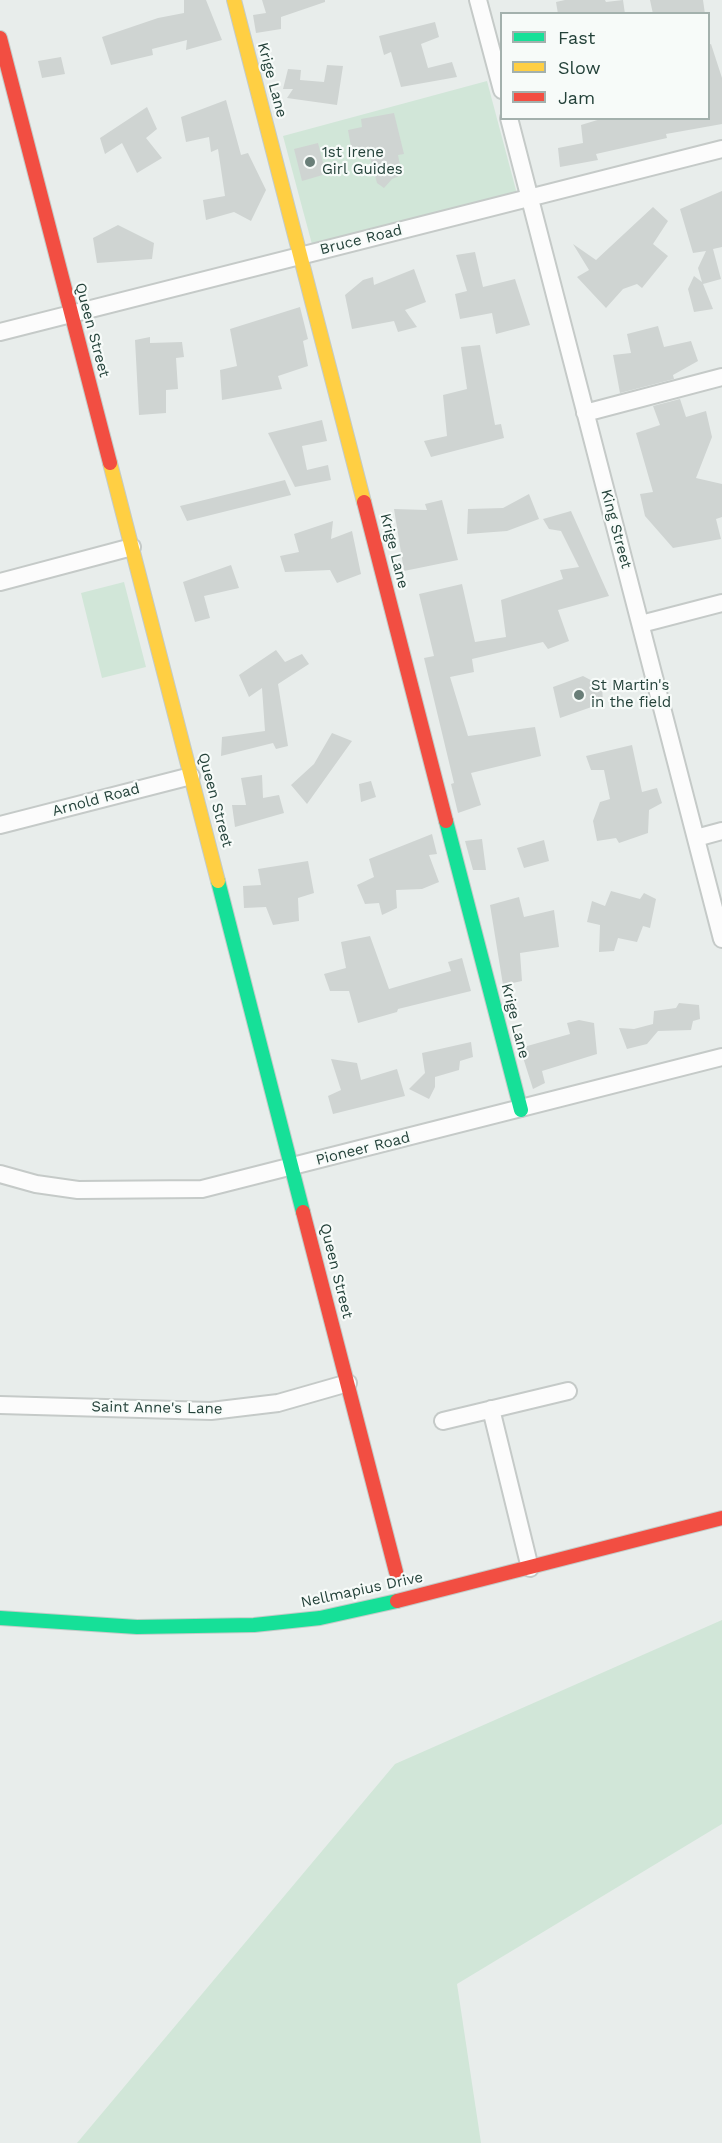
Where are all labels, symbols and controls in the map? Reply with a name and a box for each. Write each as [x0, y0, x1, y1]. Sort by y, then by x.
legend [500, 12, 710, 120]
text: Fast [558, 27, 595, 48]
street label: Krige Lane [253, 40, 291, 120]
text: Slow [558, 57, 601, 78]
text: Jam [558, 87, 595, 108]
place label: 1st Irene Girl Guides [322, 144, 403, 179]
marker: 1st Irene Girl Guides [303, 155, 317, 169]
street label: Bruce Road [318, 221, 404, 259]
street label: Queen Street [71, 281, 113, 379]
street label: King Street [597, 487, 635, 571]
street label: Krige Lane [376, 511, 412, 591]
place label: St Martin's in the field [591, 677, 671, 712]
marker: St Martin's in the field [572, 688, 586, 702]
street label: Queen Street [194, 751, 236, 849]
street label: Arnold Road [50, 780, 142, 820]
street label: Krige Lane [497, 981, 533, 1061]
street label: Pioneer Road [314, 1129, 412, 1169]
street label: Queen Street [315, 1222, 357, 1320]
street label: Saint Anne's Lane [91, 1398, 223, 1418]
street label: Nellmapius Drive [299, 1568, 425, 1612]

